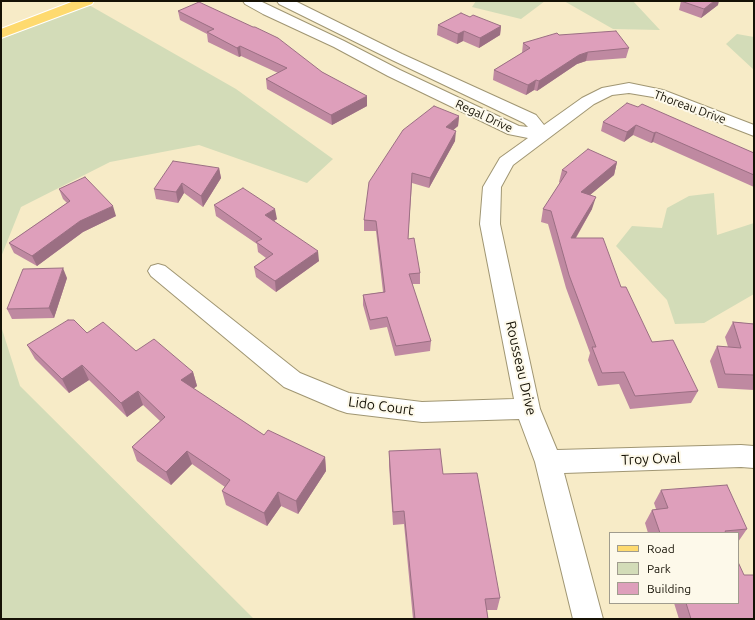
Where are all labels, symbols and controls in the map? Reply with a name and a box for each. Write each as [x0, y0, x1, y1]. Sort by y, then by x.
street label: Thoreau Drive [652, 87, 728, 127]
street label: Regal Drive [453, 96, 515, 136]
street label: Rousseau Drive [502, 319, 540, 417]
street label: Lido Court [347, 393, 415, 419]
street label: Troy Oval [621, 450, 681, 468]
legend [609, 532, 739, 604]
text: Road [647, 542, 675, 555]
text: Park [647, 562, 671, 575]
text: Building [647, 582, 691, 595]

